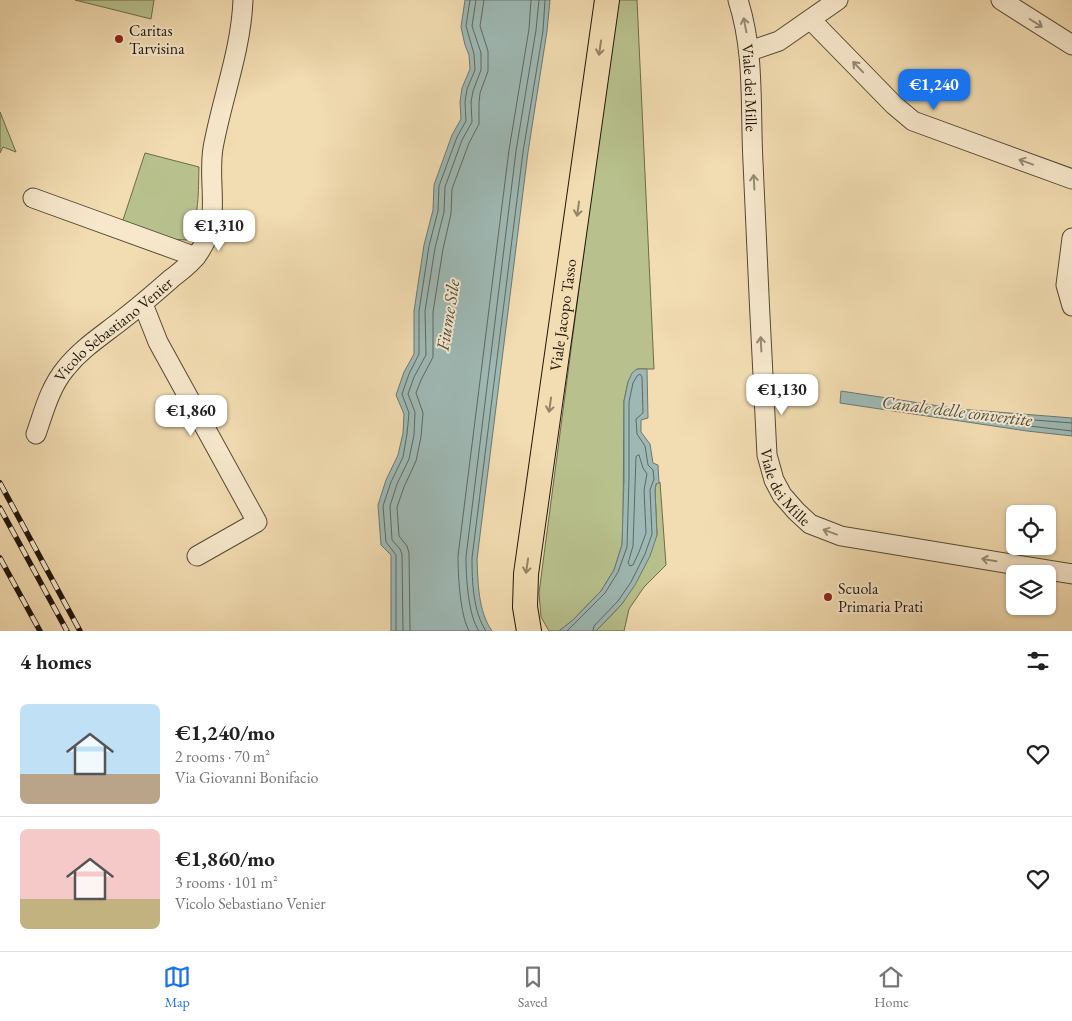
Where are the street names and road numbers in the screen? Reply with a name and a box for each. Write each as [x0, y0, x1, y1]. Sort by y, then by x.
street label: Viale dei Mille [737, 43, 762, 132]
street label: Viale Jacopo Tasso [545, 257, 581, 372]
street label: Vicolo Sebastiano Venier [49, 272, 178, 386]
street label: Viale dei Mille [756, 448, 815, 531]

